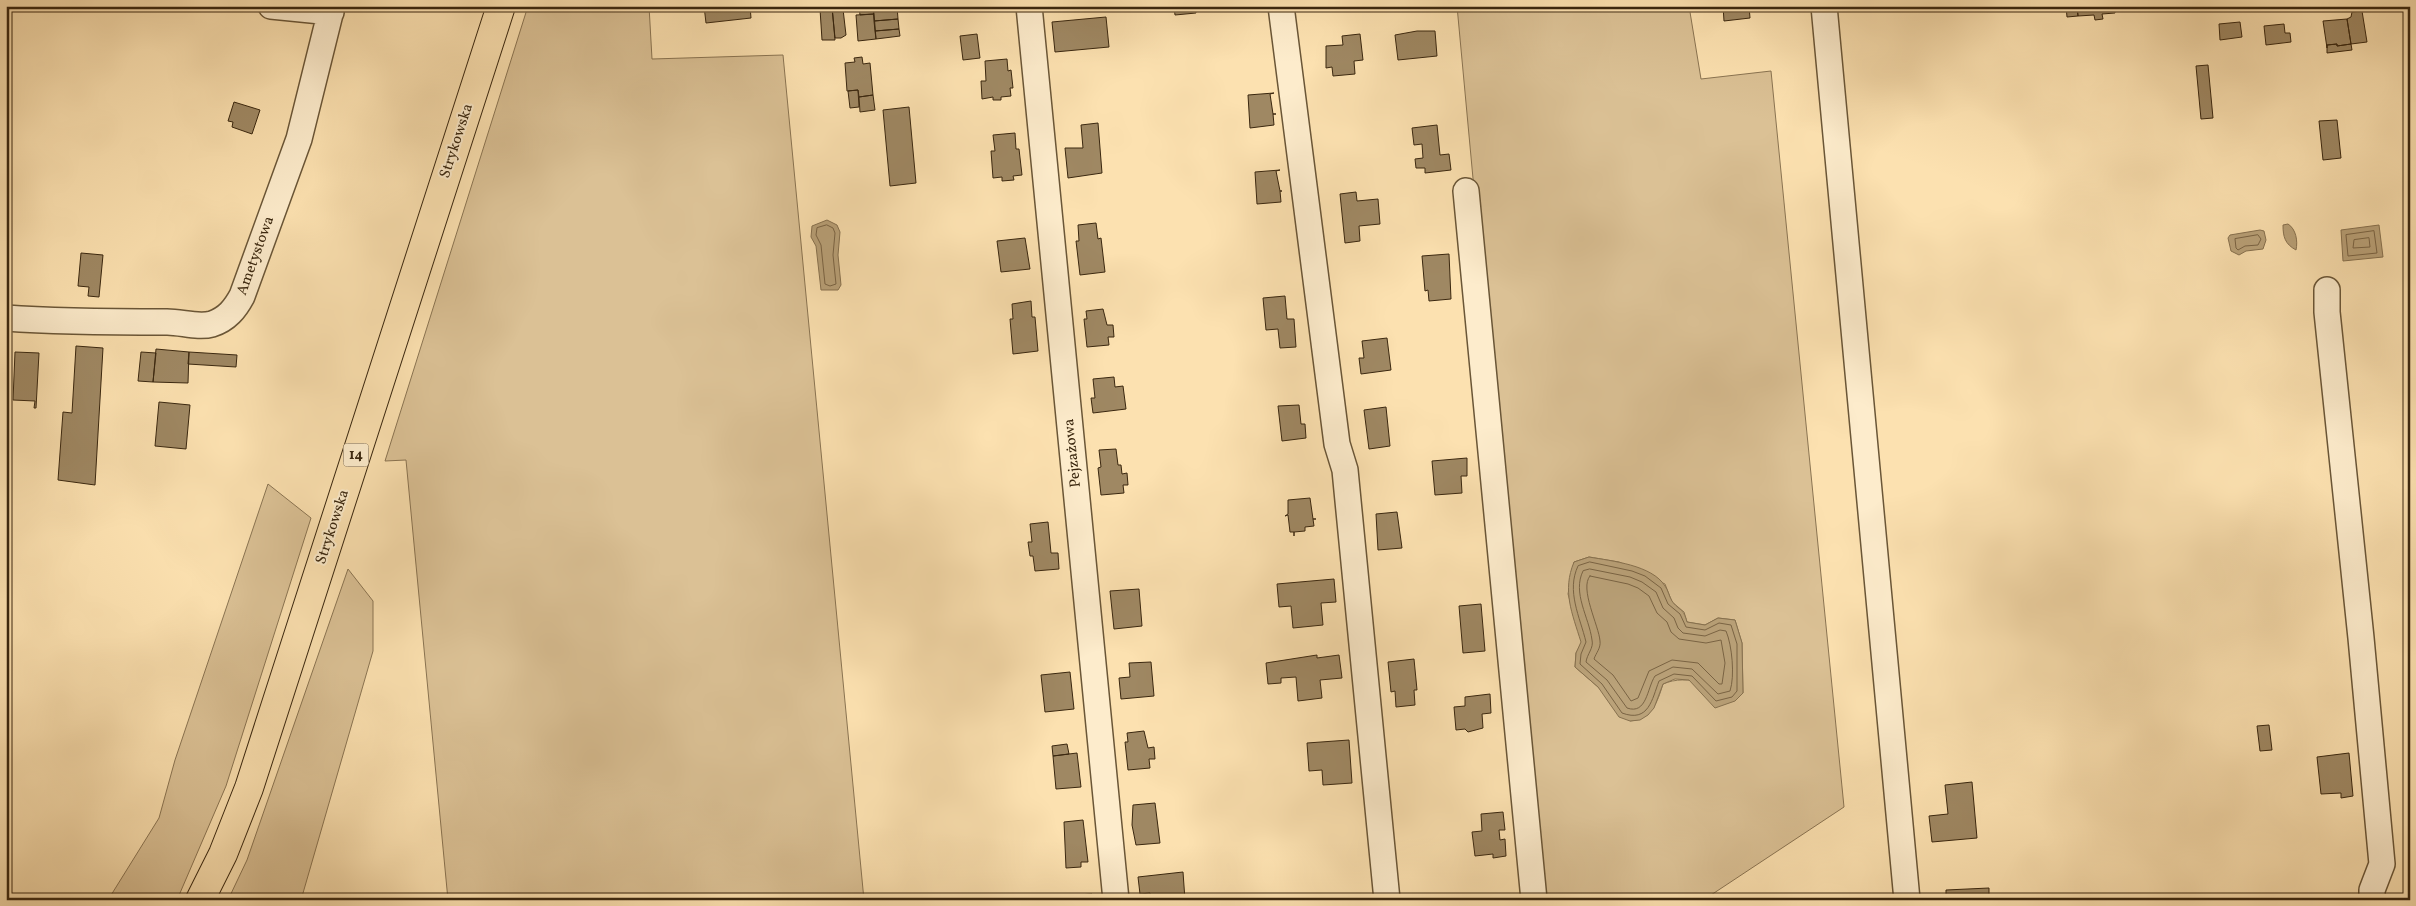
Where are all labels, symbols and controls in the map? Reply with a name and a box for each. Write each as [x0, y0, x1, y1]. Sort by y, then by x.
street label: Strykowska [435, 101, 479, 181]
street label: Ametystowa [232, 214, 280, 298]
street label: Pejzażowa [1059, 417, 1087, 489]
road number: 14 [344, 444, 368, 466]
street label: Strykowska [311, 487, 355, 567]

